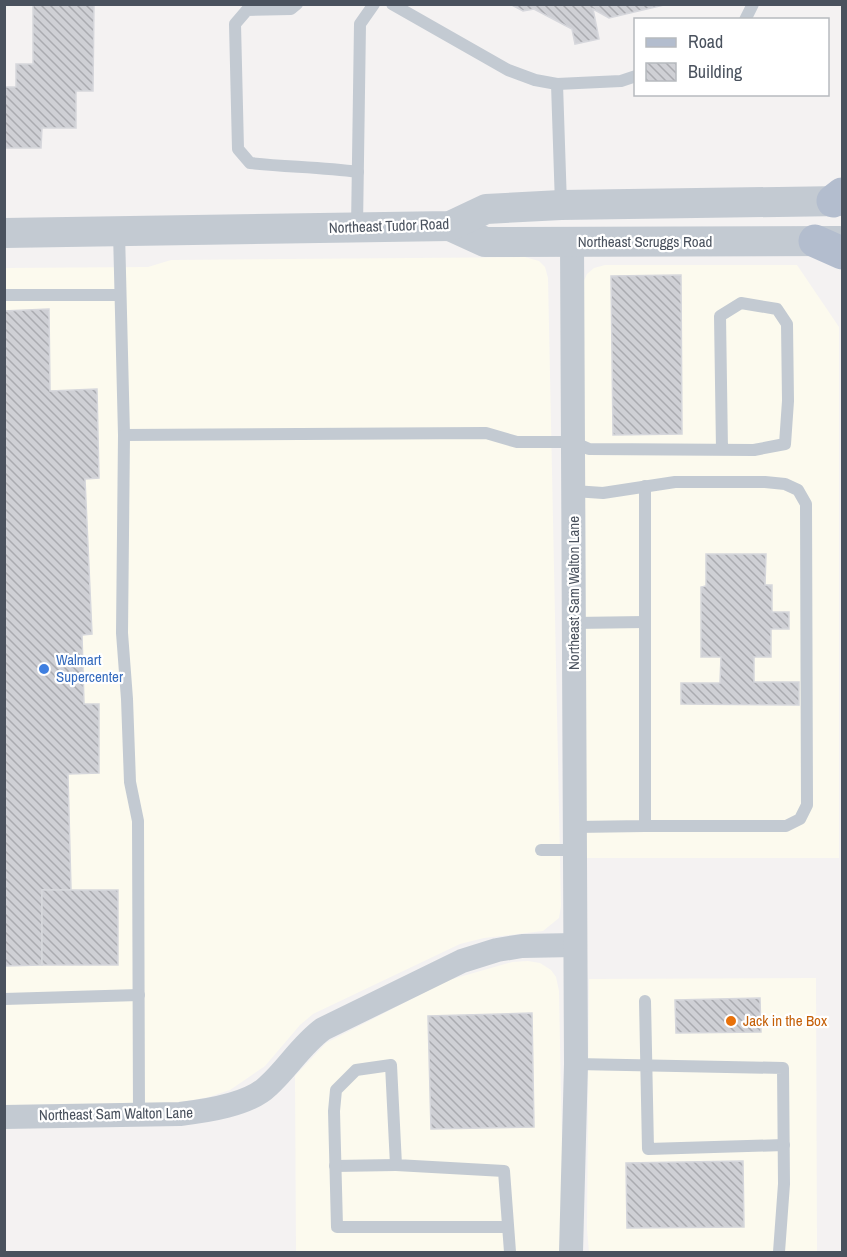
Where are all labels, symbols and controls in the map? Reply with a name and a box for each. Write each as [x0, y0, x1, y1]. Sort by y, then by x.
legend [634, 18, 829, 96]
text: Road [688, 29, 723, 54]
text: Building [688, 59, 743, 84]
street label: Northeast Tudor Road [328, 213, 450, 238]
street label: Northeast Scruggs Road [578, 231, 712, 252]
street label: Northeast Sam Walton Lane [563, 516, 584, 670]
place label: Walmart Supercenter [56, 649, 123, 687]
marker: Walmart Supercenter [37, 662, 51, 676]
place label: Jack in the Box [743, 1010, 828, 1031]
marker: Jack in the Box [724, 1014, 738, 1028]
street label: Northeast Sam Walton Lane [39, 1102, 193, 1125]

